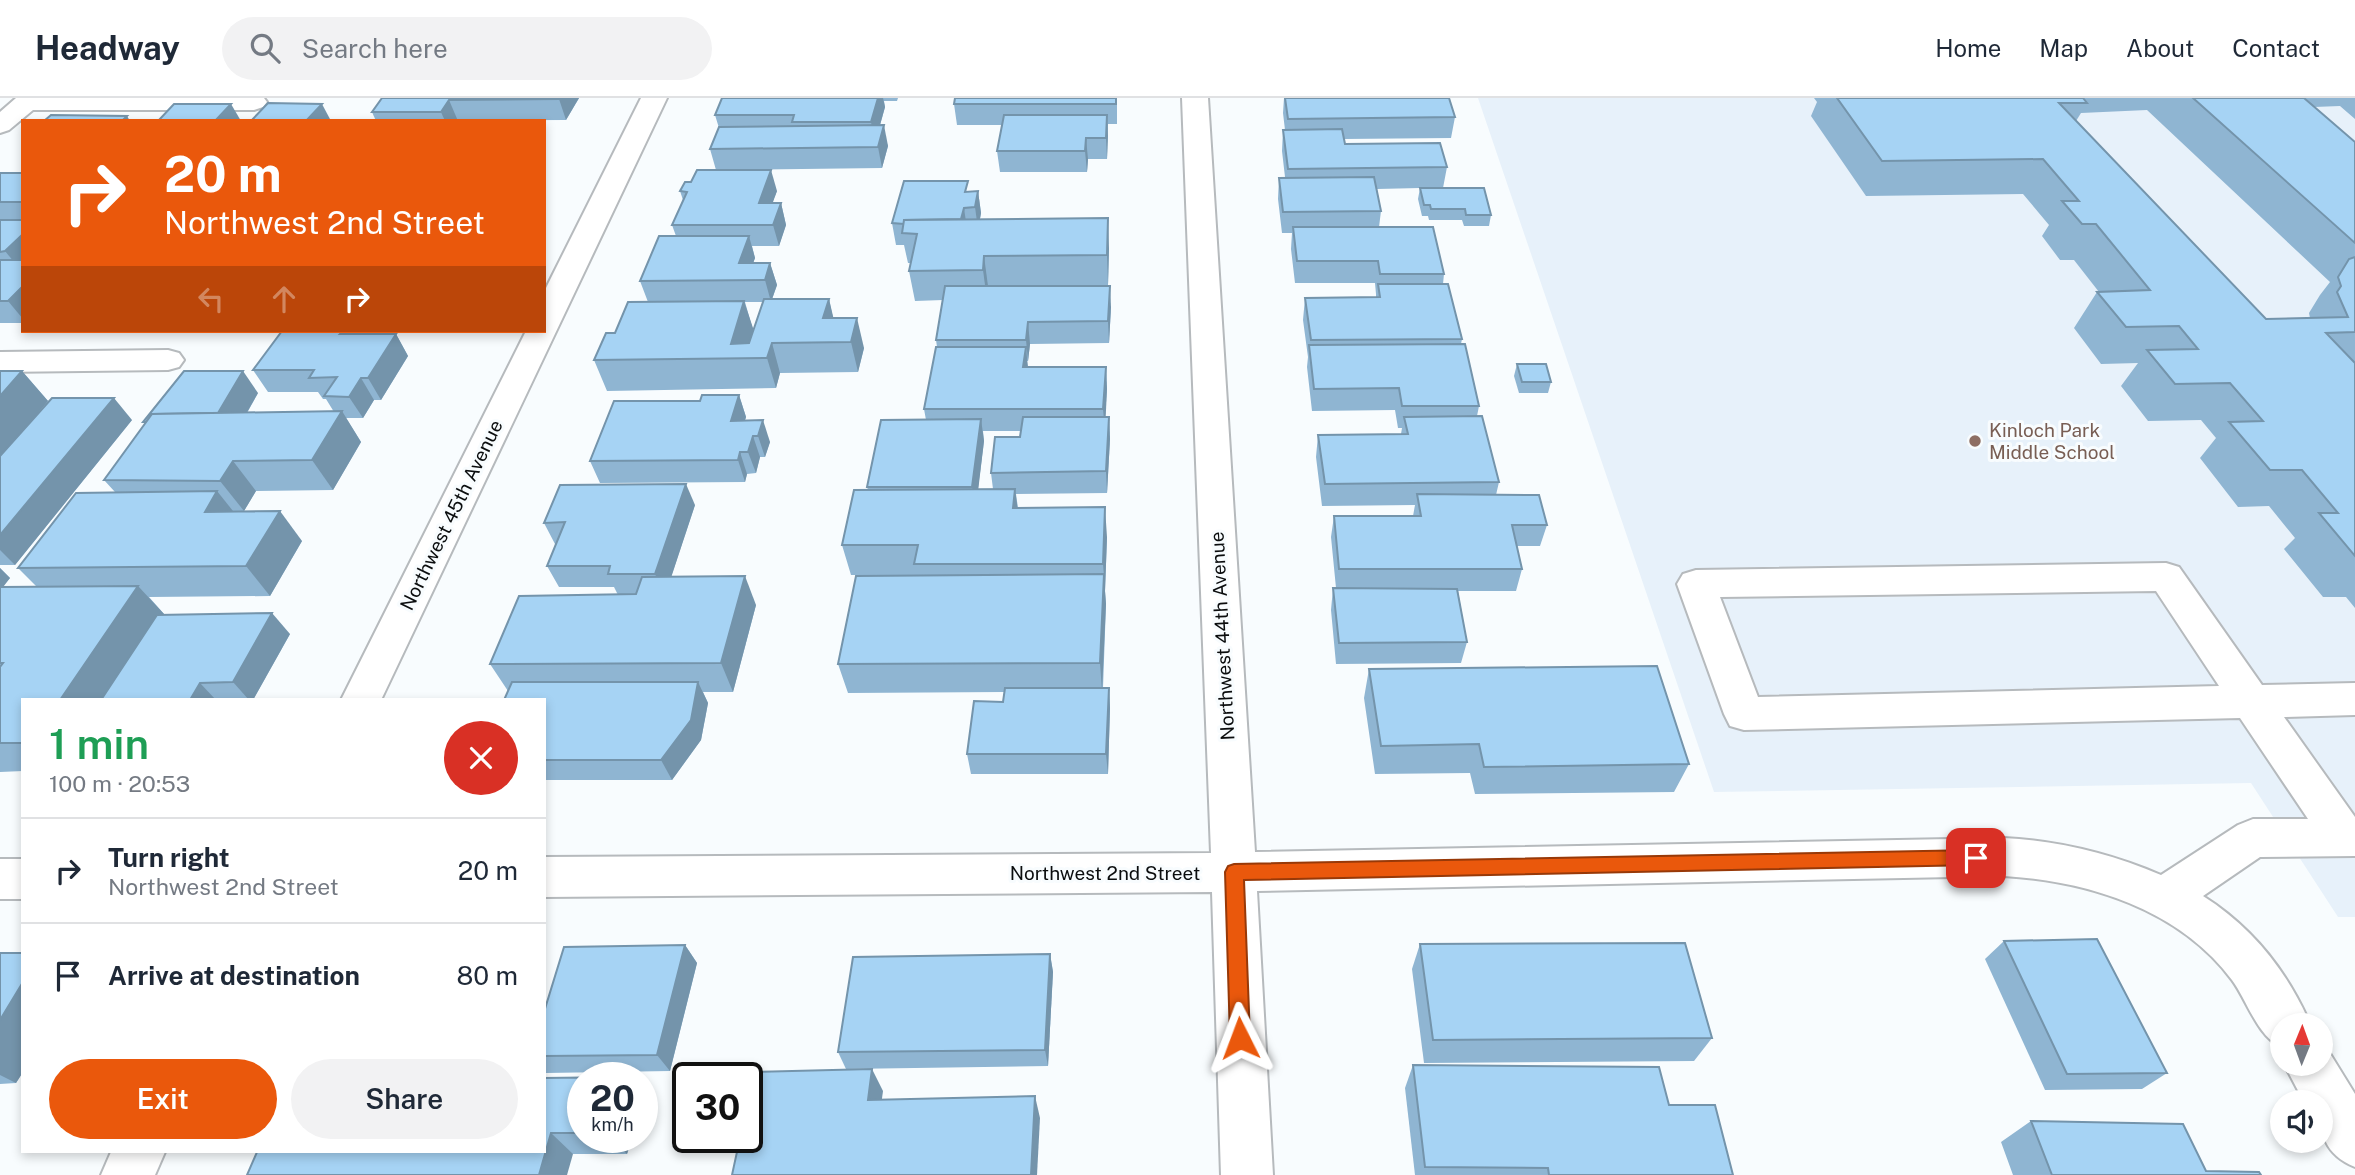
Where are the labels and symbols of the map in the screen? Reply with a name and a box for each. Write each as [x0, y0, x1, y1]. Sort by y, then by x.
street label: Northwest 45th Avenue [395, 416, 507, 614]
place label: Kinloch Park Middle School [1989, 419, 2115, 463]
marker: Kinloch Park Middle School [1967, 433, 1983, 449]
street label: Northwest 44th Avenue [1206, 531, 1238, 741]
pin [1946, 828, 2006, 888]
street label: Northwest 2nd Street [1010, 862, 1200, 884]
position arrow [1203, 1001, 1277, 1075]
north arrow [2270, 1013, 2333, 1076]
speed limit sign: 30 [672, 1062, 763, 1153]

